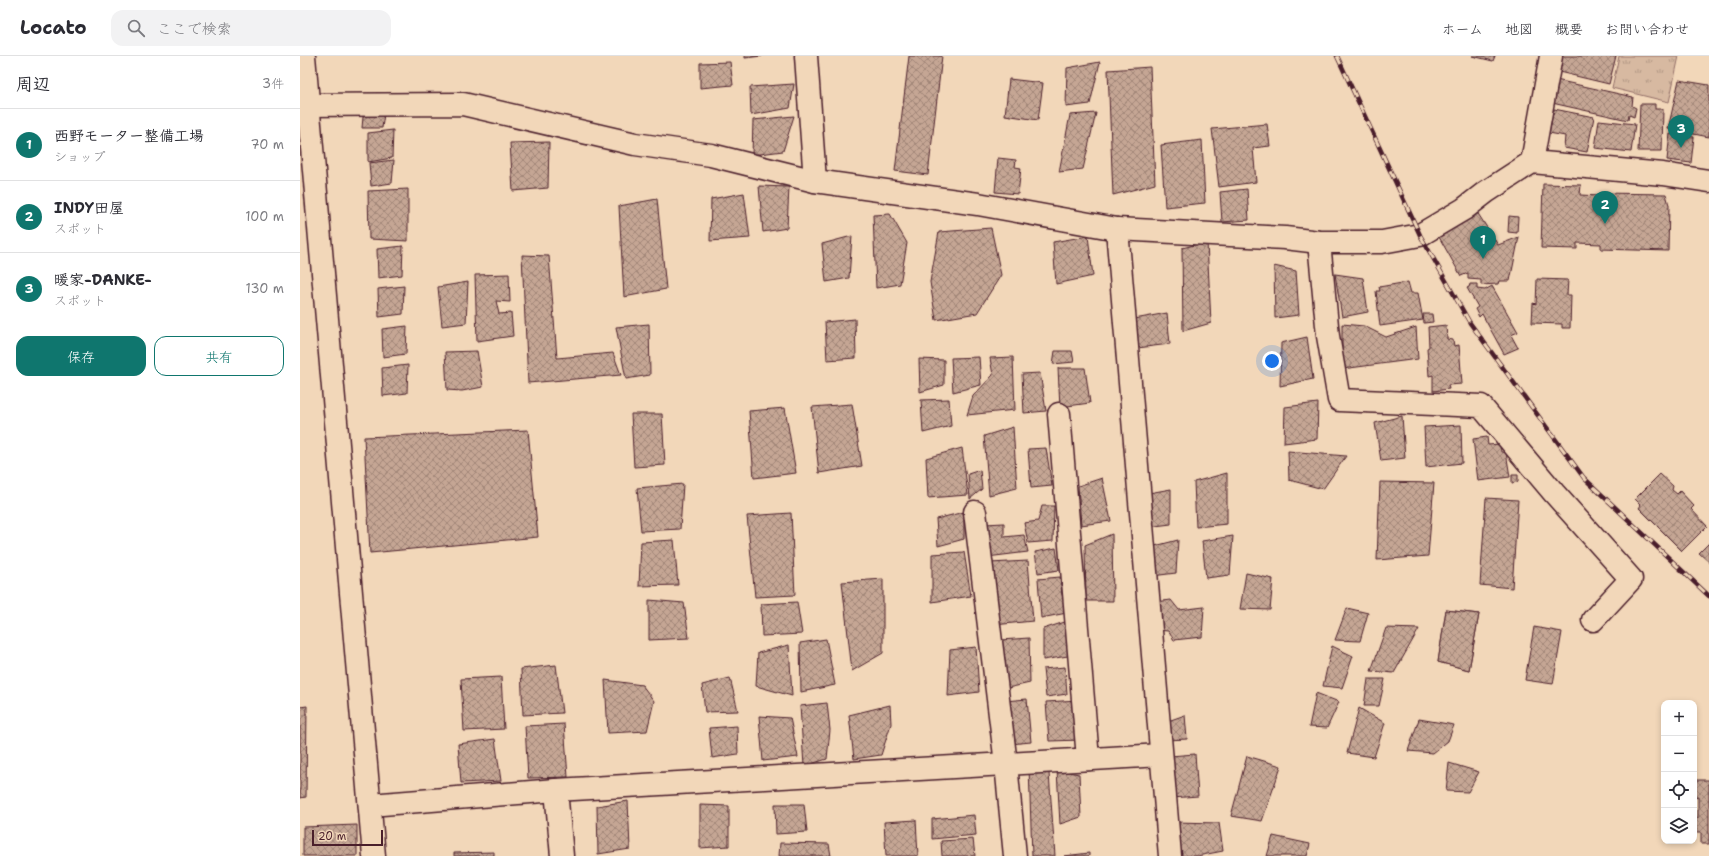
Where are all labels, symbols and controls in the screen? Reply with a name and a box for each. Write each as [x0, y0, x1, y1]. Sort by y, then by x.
search box [111, 10, 391, 46]
text: Locato [20, 15, 87, 40]
icon: search [125, 17, 147, 39]
text: ここで検索 [157, 19, 232, 39]
text: ホーム [1442, 20, 1483, 38]
text: 地図 [1505, 20, 1533, 38]
text: 概要 [1555, 20, 1583, 38]
text: お問い合わせ [1605, 20, 1689, 38]
text: 周辺 [16, 73, 50, 95]
text: 3件 [262, 75, 284, 92]
pin: 3 [1668, 115, 1694, 148]
text: 西野モーター整備工場 [54, 126, 204, 146]
text: 1 [26, 136, 32, 153]
text: 70 m [250, 136, 284, 153]
text: ショップ [54, 148, 105, 165]
pin: 2 [1592, 191, 1618, 224]
text: INDY田屋 [54, 198, 124, 218]
text: 2 [24, 208, 34, 225]
text: 100 m [245, 208, 284, 225]
text: スポット [54, 220, 106, 237]
pin: 1 [1470, 226, 1496, 259]
text: 暖家-DANKE- [54, 270, 152, 290]
text: 3 [24, 280, 34, 297]
text: 130 m [246, 280, 284, 297]
text: スポット [54, 292, 106, 309]
button: 保存 [16, 336, 146, 376]
button: 共有 [154, 336, 284, 376]
your location [1262, 351, 1282, 371]
map controls [1661, 700, 1697, 844]
button: + [1661, 700, 1697, 736]
button: − [1661, 736, 1697, 772]
button: locate [1661, 772, 1697, 808]
button: layers [1661, 808, 1697, 844]
scale bar [312, 828, 383, 847]
text: 20 m [318, 829, 346, 844]

